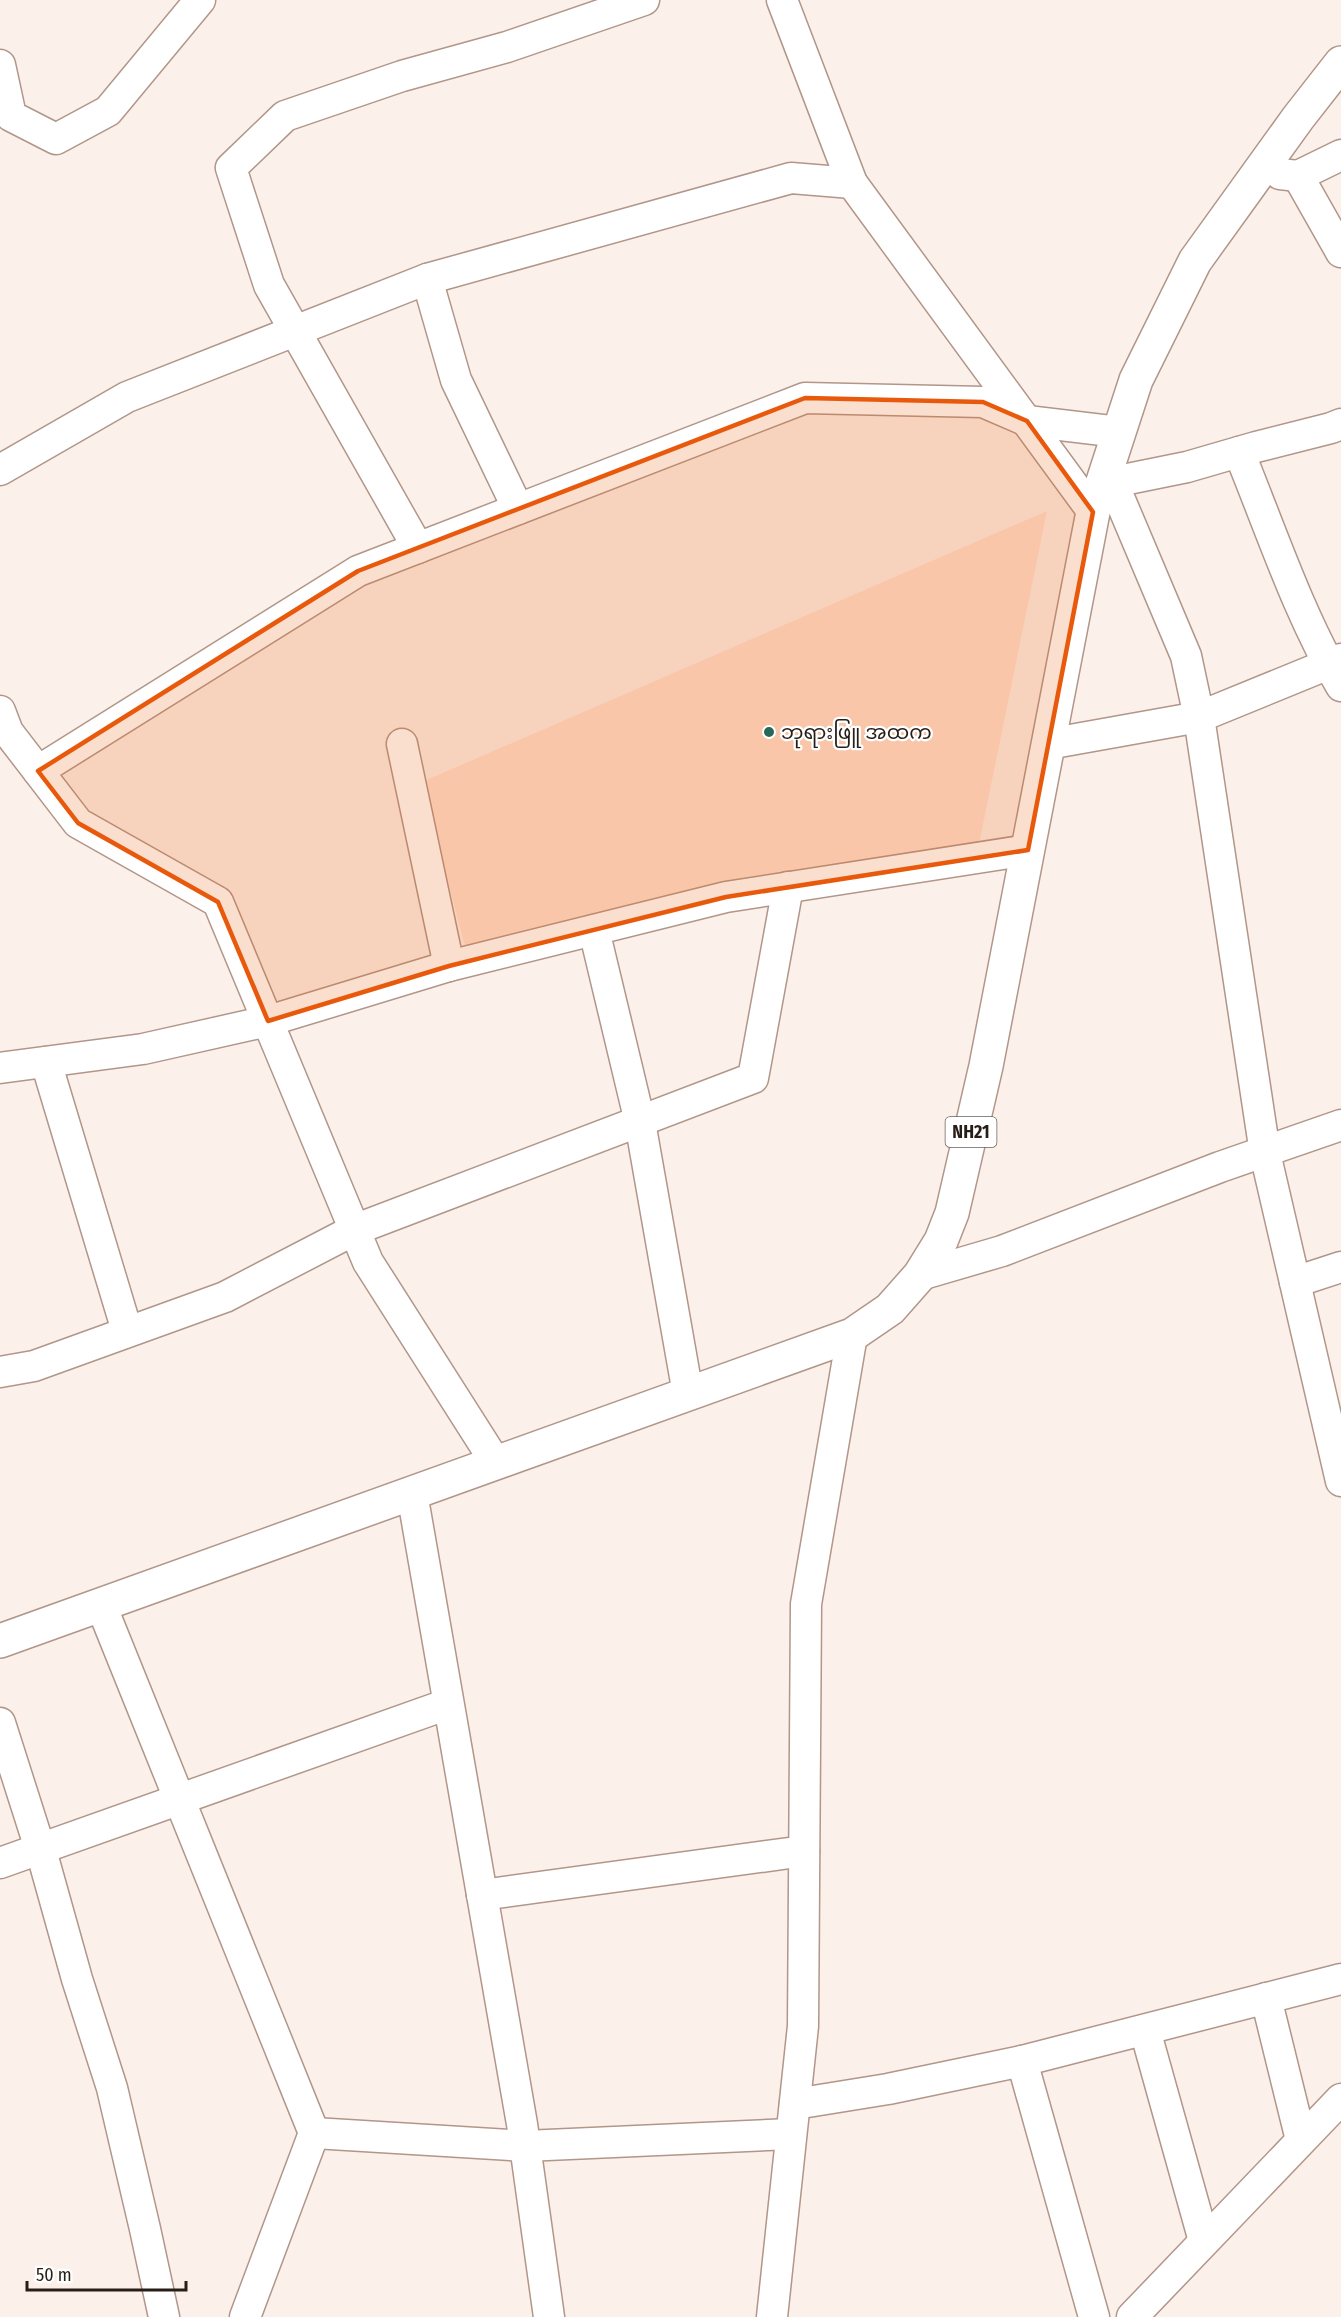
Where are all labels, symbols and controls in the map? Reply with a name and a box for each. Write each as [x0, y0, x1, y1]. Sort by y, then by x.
place label: ဘုရားဖြူ အထက [781, 719, 932, 749]
marker: ဘုရားဖြူ အထက [762, 725, 776, 739]
road number: NH21 [946, 1117, 996, 1147]
scale bar [27, 2254, 186, 2292]
text: 50 m [36, 2264, 72, 2286]

